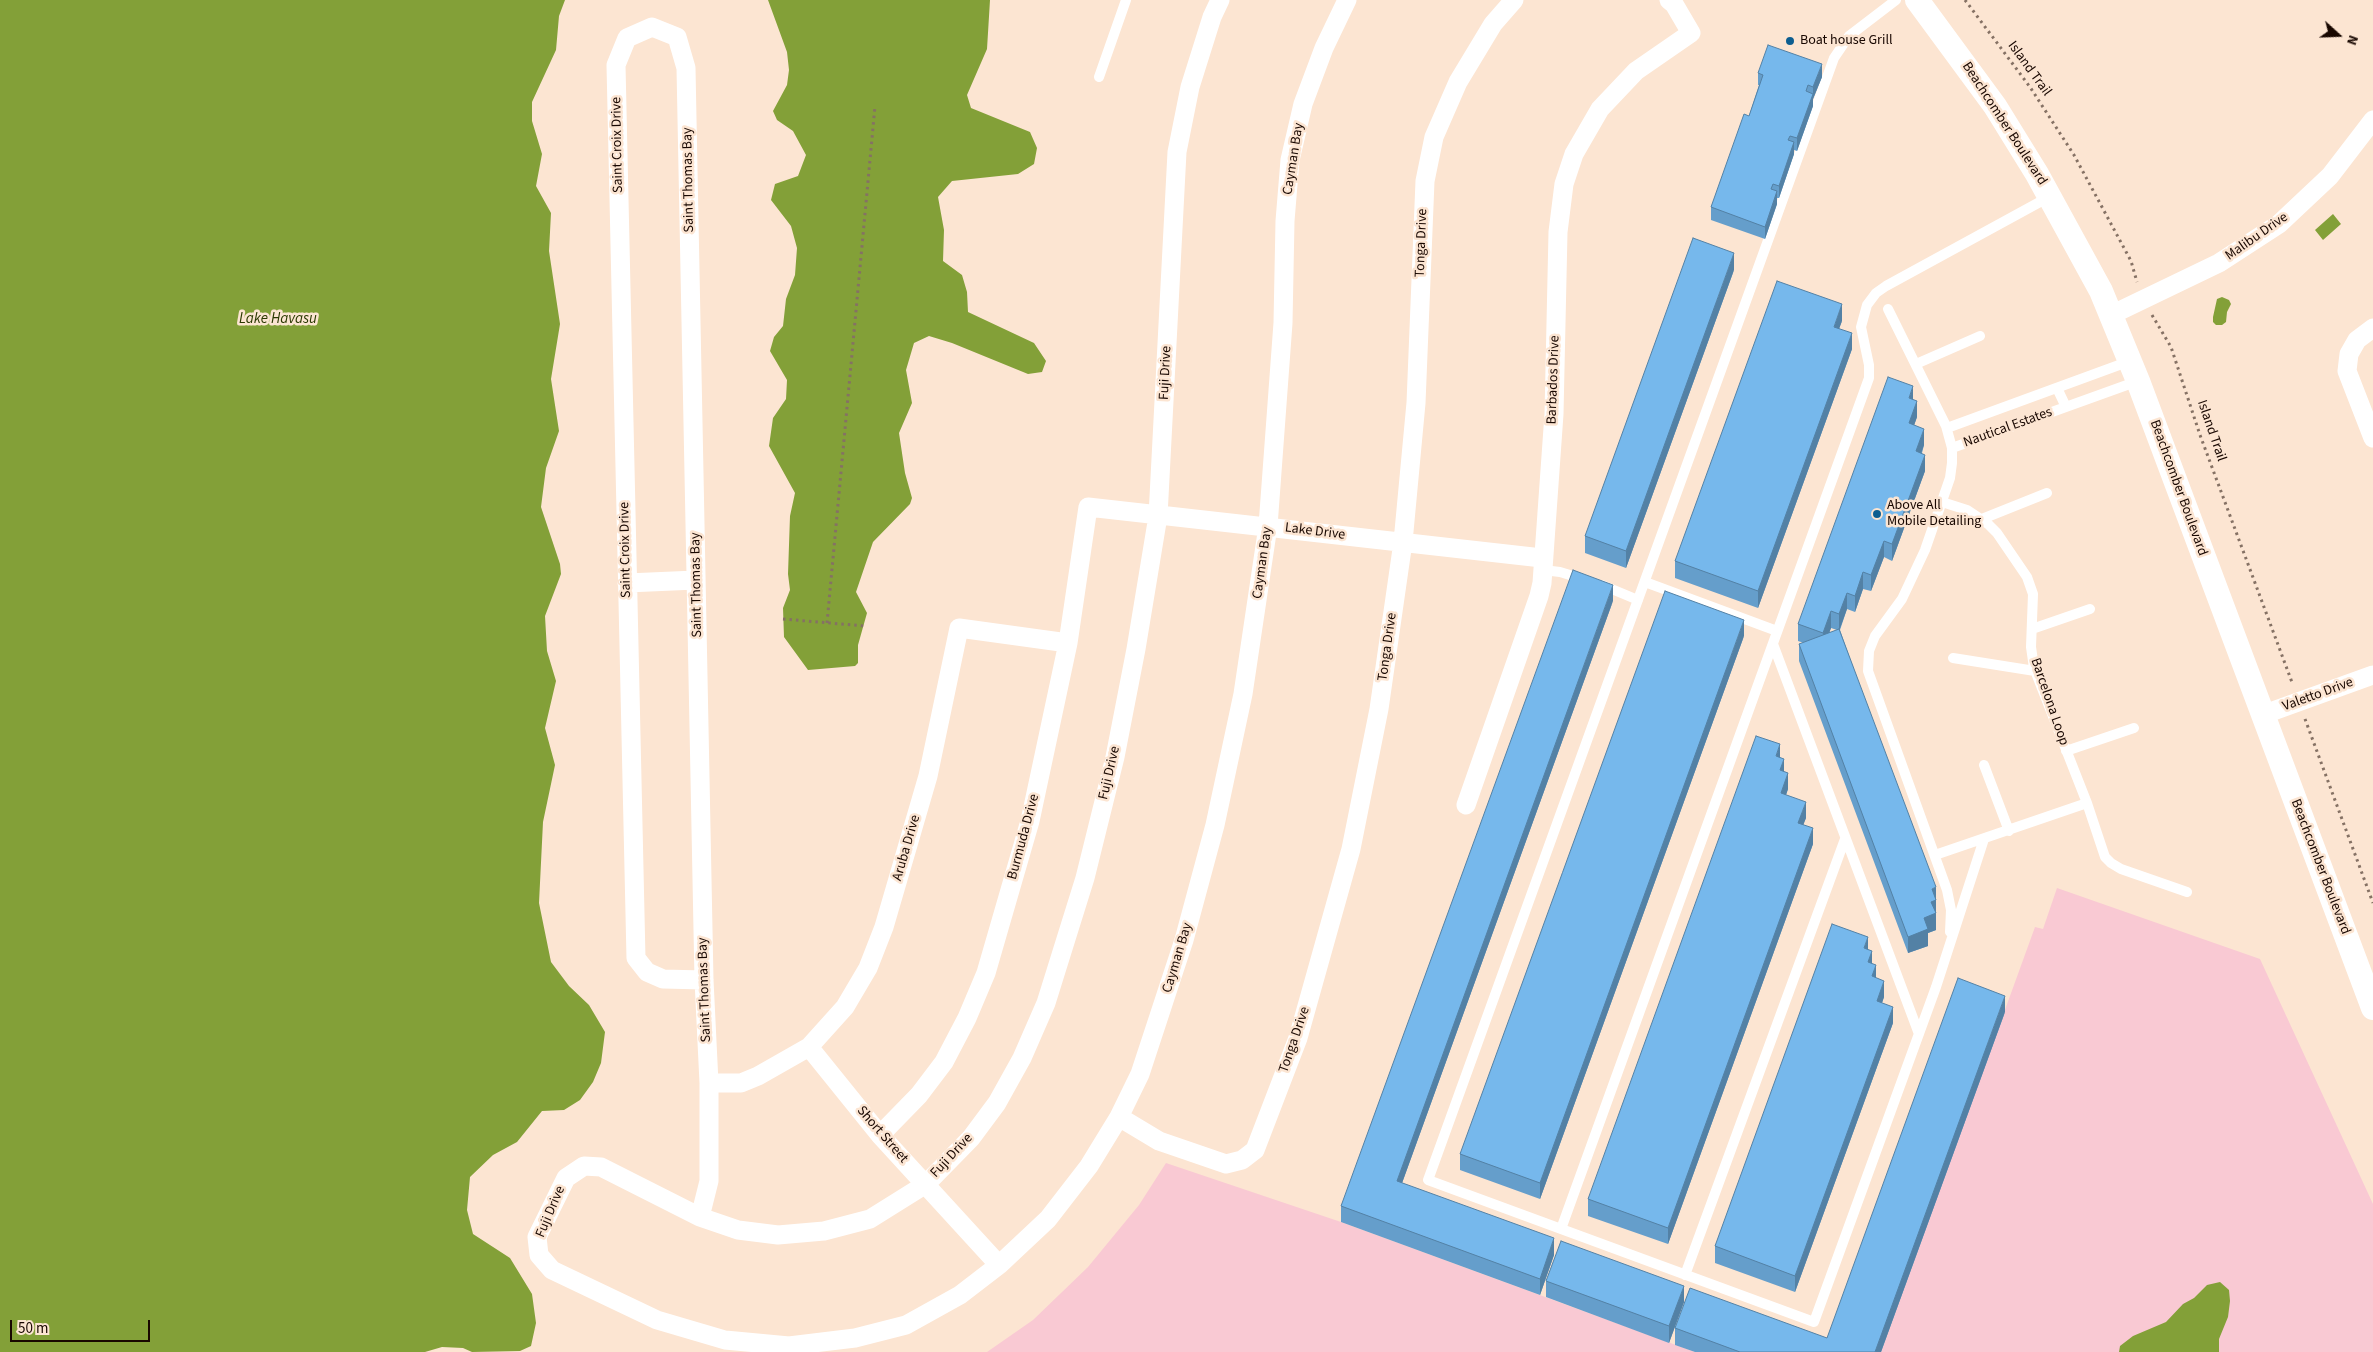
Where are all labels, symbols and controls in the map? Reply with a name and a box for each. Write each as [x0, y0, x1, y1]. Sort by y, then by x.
north arrow [2313, 10, 2363, 60]
text: N [2341, 32, 2363, 48]
place label: Boat house Grill [1800, 33, 1893, 49]
marker: Boat house Grill [1784, 35, 1796, 47]
street label: Island Trail [2003, 38, 2055, 100]
street label: Beachcomber Boulevard [1958, 59, 2050, 189]
street label: Saint Croix Drive [609, 97, 627, 193]
street label: Cayman Bay [1280, 122, 1308, 196]
street label: Saint Thomas Bay [680, 127, 698, 233]
street label: Tonga Drive [1412, 208, 1432, 278]
street label: Malibu Drive [2222, 209, 2292, 265]
water label: Lake Havasu [239, 311, 317, 329]
street label: Barbados Drive [1544, 335, 1564, 425]
street label: Fuji Drive [1156, 345, 1176, 401]
street label: Island Trail [2193, 398, 2229, 464]
street label: Nautical Estates [1961, 404, 2055, 452]
street label: Beachcomber Boulevard [2146, 418, 2210, 558]
place label: Above All Mobile Detailing [1887, 498, 1981, 530]
street label: Saint Croix Drive [617, 502, 635, 598]
marker: Above All Mobile Detailing [1871, 508, 1883, 520]
street label: Lake Drive [1284, 520, 1346, 544]
street label: Cayman Bay [1250, 526, 1276, 600]
street label: Saint Thomas Bay [688, 532, 706, 638]
street label: Tonga Drive [1375, 612, 1401, 682]
street label: Barcelona Loop [2026, 656, 2072, 748]
street label: Valetto Drive [2280, 674, 2356, 716]
street label: Fuji Drive [1096, 745, 1124, 801]
street label: Burmuda Drive [1005, 792, 1043, 882]
street label: Beachcomber Boulevard [2286, 797, 2354, 937]
street label: Aruba Drive [890, 813, 924, 883]
street label: Cayman Bay [1159, 921, 1197, 995]
street label: Saint Thomas Bay [695, 937, 715, 1043]
street label: Tonga Drive [1276, 1005, 1314, 1075]
street label: Short Street [853, 1103, 911, 1167]
street label: Fuji Drive [927, 1130, 977, 1182]
street label: Fuji Drive [533, 1184, 569, 1240]
scale bar [12, 1310, 152, 1342]
text: 50 m [18, 1318, 48, 1339]

